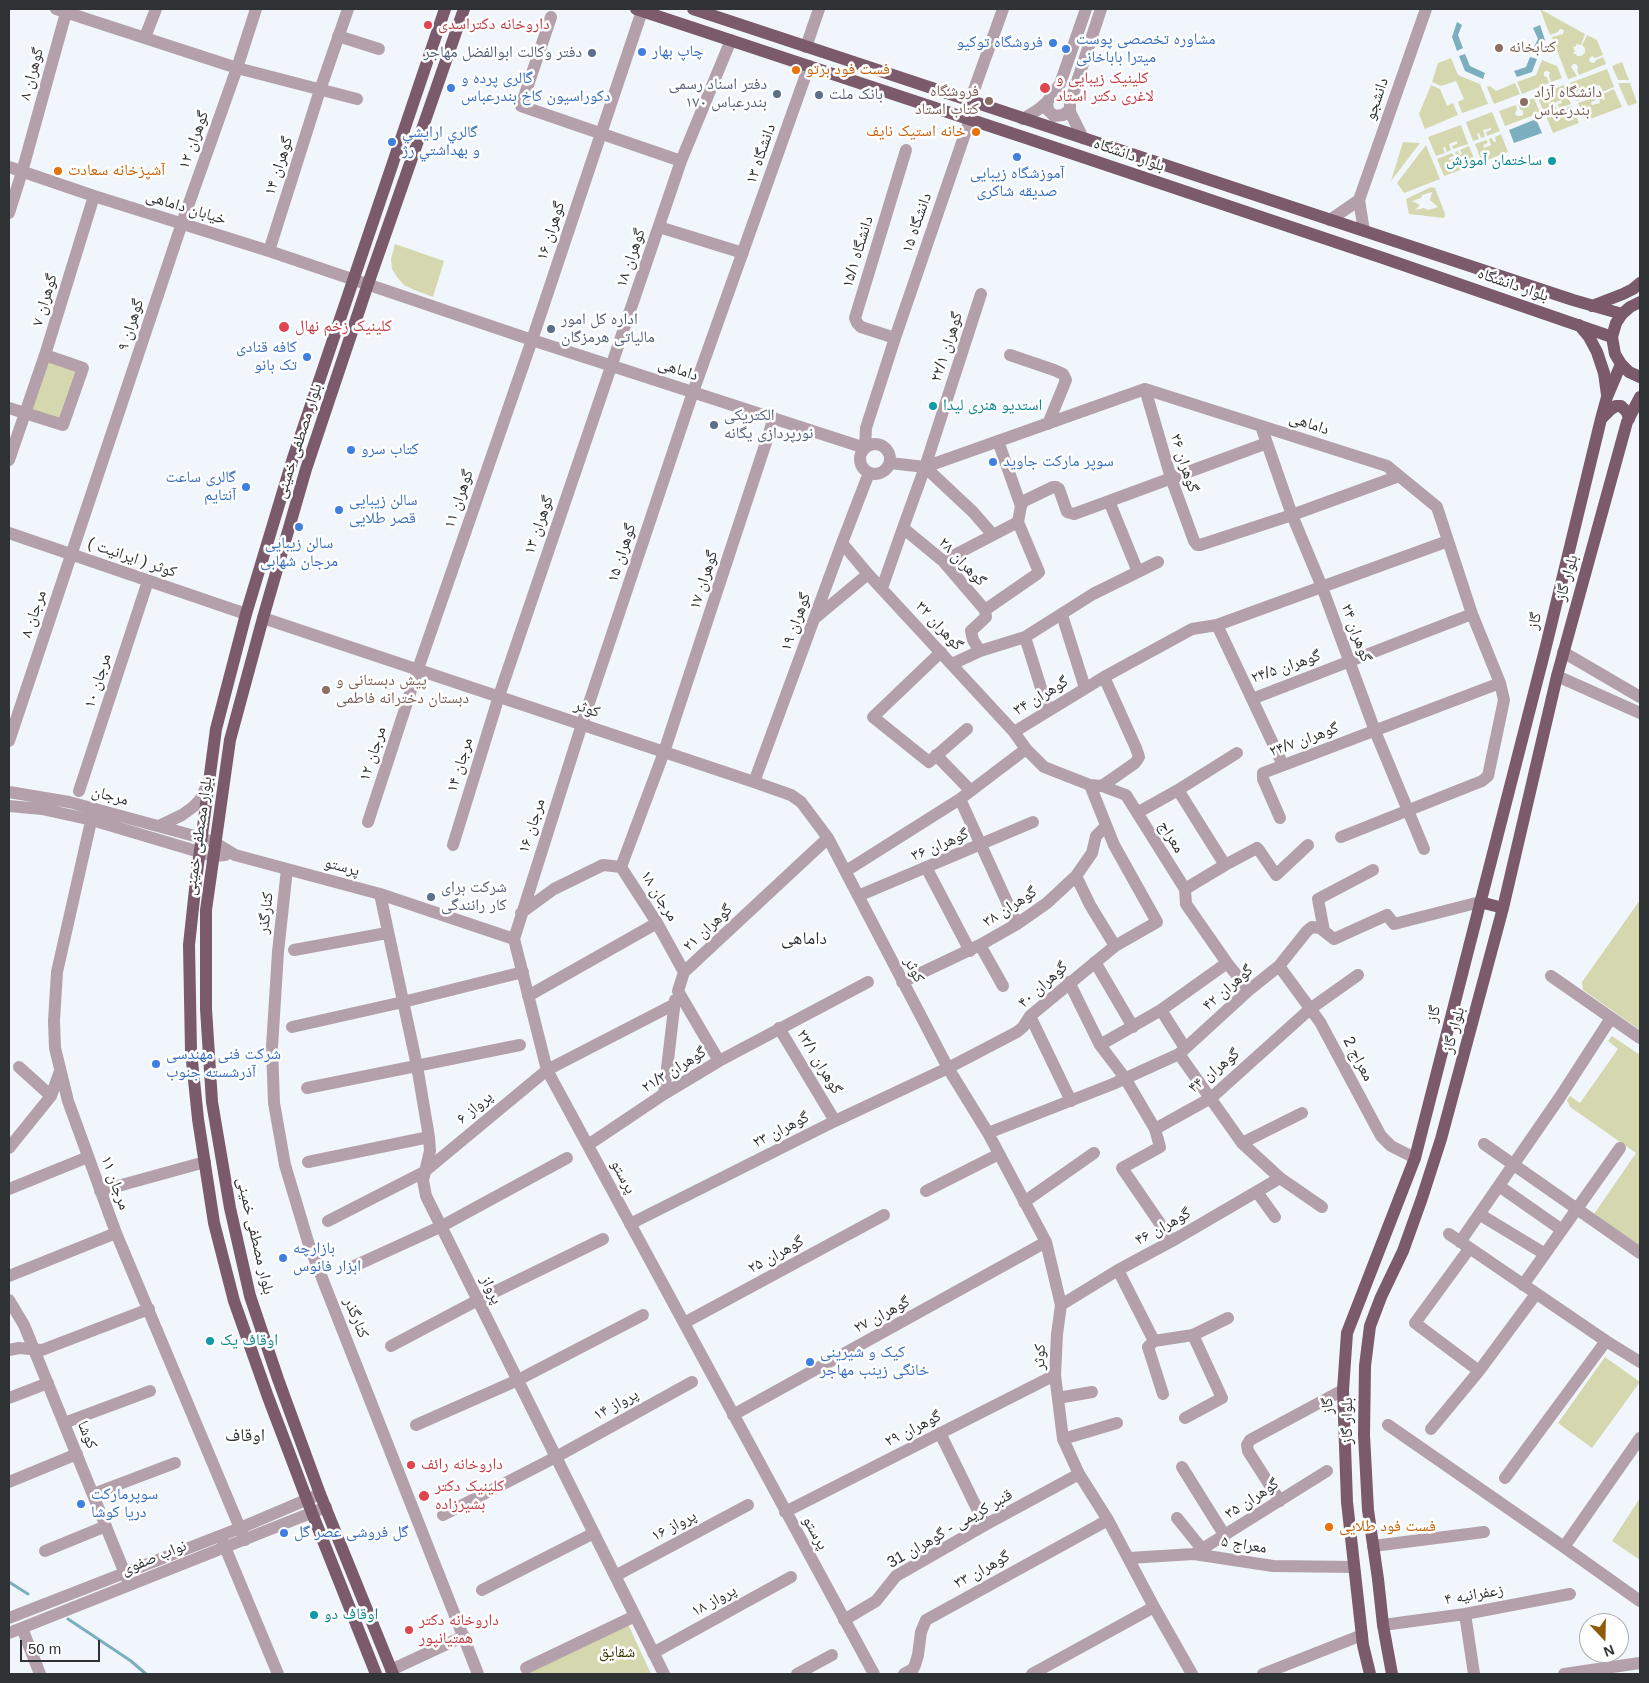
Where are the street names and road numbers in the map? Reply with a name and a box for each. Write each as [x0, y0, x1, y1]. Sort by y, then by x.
street label: گوهران ۸ [16, 46, 48, 102]
street label: دانشجو [1361, 75, 1393, 123]
street label: گوهران ۱۲ [175, 108, 213, 172]
street label: دانشگاه ۱۳ [742, 121, 780, 187]
street label: گوهران ۱۴ [260, 134, 298, 198]
street label: بلوار دانشگاه [1091, 134, 1167, 176]
street label: خیابان داماهی [143, 187, 229, 229]
street label: دانشگاه ۱۵ [898, 190, 936, 256]
street label: گوهران ۱۶ [532, 199, 570, 263]
street label: دانشگاه ۱۵/۱ [838, 214, 878, 290]
street label: گوهران ۱۸ [612, 226, 650, 290]
street label: بلوار دانشگاه [1475, 264, 1551, 306]
street label: گوهران ۷ [28, 272, 62, 328]
street label: گوهران ۹ [114, 297, 148, 353]
street label: گوهران ۲۲/۱ [927, 310, 967, 384]
street label: داماهی [656, 355, 700, 385]
street label: بلوار مصطفی خمینی [271, 381, 327, 501]
street label: داماهی [1287, 409, 1331, 439]
street label: گوهران ۲۶ [1165, 431, 1203, 495]
street label: گوهران ۱۱ [440, 467, 478, 531]
street label: گوهران ۱۳ [520, 493, 558, 557]
street label: گوهران ۱۵ [603, 521, 641, 585]
street label: گوهران ۲۸ [934, 533, 990, 591]
street label: کوثر ( ایرانیت ) [85, 534, 179, 582]
street label: گوهران ۱۷ [685, 548, 723, 612]
street label: بلوار گاز [1551, 553, 1583, 603]
street label: مرجان ۸ [17, 588, 51, 640]
street label: گوهران ۱۹ [777, 590, 815, 654]
street label: گوهران ۳۲ [911, 597, 967, 655]
street label: گوهران ۲۴ [1337, 601, 1375, 665]
street label: گاز [1524, 610, 1546, 632]
street label: گوهران ۲۴/۵ [1249, 646, 1323, 688]
street label: مرجان ۱۰ [80, 651, 116, 711]
street label: گوهران ۳۴ [1010, 672, 1072, 720]
street label: کوثر [572, 696, 602, 722]
street label: گوهران ۲۴/۷ [1267, 719, 1341, 761]
street label: مرجان ۱۲ [355, 724, 391, 784]
street label: مرجان ۱۴ [443, 735, 477, 795]
street label: بلوار مصطفی خمینی [181, 775, 217, 897]
street label: مرجان [89, 782, 131, 810]
street label: مرجان ۱۶ [514, 796, 550, 856]
street label: معراج [1154, 817, 1188, 857]
street label: گوهران ۳۶ [908, 824, 972, 866]
street label: پرستو [322, 853, 362, 881]
street label: مرجان ۱۸ [636, 867, 682, 925]
street label: گوهران ۳۸ [979, 882, 1041, 932]
street label: کنارگذر [254, 891, 278, 935]
street label: گوهران ۲۱ [679, 900, 737, 956]
street label: کوثر [900, 954, 928, 986]
street label: گوهران ۴۰ [1014, 958, 1072, 1012]
street label: گوهران ۴۲ [1199, 961, 1257, 1015]
street label: گاز [1423, 1003, 1445, 1025]
street label: بلوار گاز [1439, 1005, 1469, 1055]
street label: گوهران ۲۳/۱ [792, 1026, 846, 1098]
street label: معراج 2 [1338, 1033, 1378, 1085]
street label: گوهران ۲۱/۳ [638, 1043, 710, 1097]
street label: گوهران ۴۴ [1184, 1044, 1244, 1098]
street label: پرواز ۶ [453, 1087, 497, 1129]
street label: گوهران ۲۳ [750, 1108, 812, 1152]
street label: مرجان ۱۱ [96, 1153, 134, 1213]
street label: پرستو [606, 1157, 640, 1197]
street label: بلوار مصطفی خمینی [232, 1175, 278, 1297]
street label: گوهران ۴۶ [1132, 1204, 1194, 1250]
street label: گوهران ۲۵ [745, 1232, 807, 1278]
street label: پرواز [476, 1273, 506, 1307]
street label: گوهران ۲۷ [851, 1292, 913, 1338]
street label: کنارگذر [339, 1295, 373, 1341]
street label: کوثر [1030, 1344, 1050, 1370]
street label: پرواز ۱۴ [590, 1385, 642, 1425]
street label: گاز [1318, 1397, 1338, 1415]
street label: بلوار گاز [1338, 1397, 1358, 1445]
street label: گوهران ۲۹ [882, 1407, 944, 1451]
street label: کوشا [73, 1418, 101, 1452]
street label: گوهران ۳۵ [1221, 1474, 1283, 1524]
street label: قنبر کریمی - گوهران 31 [884, 1485, 1016, 1573]
street label: پرواز ۱۶ [648, 1506, 700, 1546]
street label: پرستو [798, 1513, 832, 1553]
street label: معراج ۵ [1220, 1532, 1268, 1558]
street label: نواب صفوی [119, 1536, 189, 1580]
street label: گوهران ۳۳ [951, 1547, 1013, 1593]
street label: زعفرانیه ۴ [1443, 1580, 1505, 1610]
street label: پرواز ۱۸ [688, 1581, 740, 1621]

